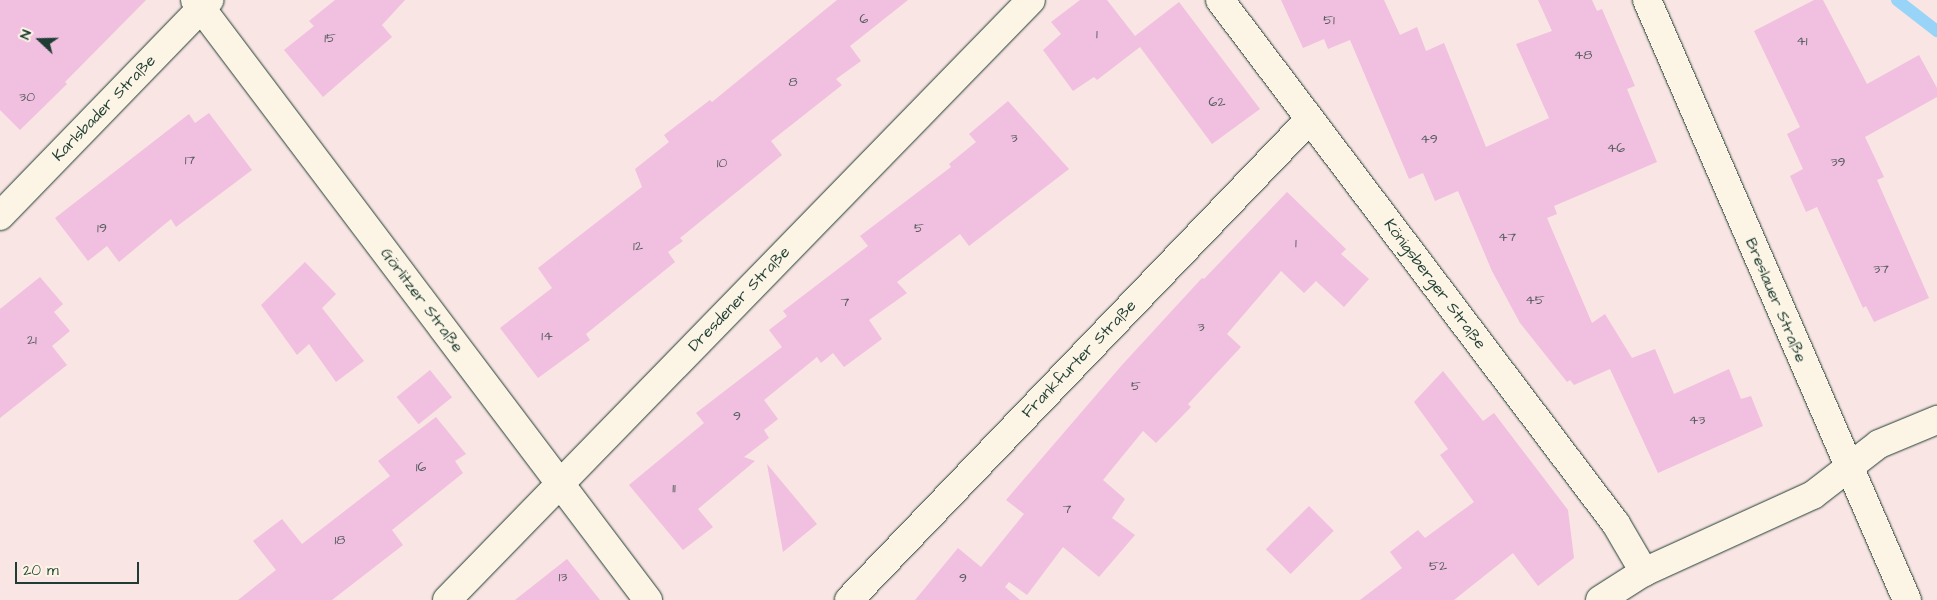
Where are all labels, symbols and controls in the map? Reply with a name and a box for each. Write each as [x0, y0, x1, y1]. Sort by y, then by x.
house number: 6 [860, 11, 868, 27]
house number: 51 [1323, 12, 1335, 28]
north arrow [15, 15, 65, 65]
house number: 1 [1096, 26, 1098, 42]
text: N [15, 27, 37, 42]
house number: 15 [324, 30, 336, 46]
house number: 41 [1796, 33, 1808, 49]
house number: 48 [1574, 47, 1592, 63]
street label: Karlsbader Straße [48, 51, 160, 165]
house number: 8 [788, 74, 798, 90]
house number: 30 [19, 89, 35, 105]
house number: 62 [1209, 94, 1225, 110]
house number: 3 [1010, 130, 1018, 146]
house number: 49 [1420, 131, 1438, 147]
house number: 46 [1607, 140, 1625, 156]
house number: 17 [185, 152, 195, 168]
house number: 39 [1830, 154, 1846, 170]
house number: 10 [717, 155, 727, 171]
street label: Königsberger Straße [1380, 215, 1490, 353]
house number: 19 [97, 220, 107, 236]
house number: 5 [914, 220, 924, 236]
house number: 47 [1498, 229, 1516, 245]
house number: 1 [1295, 235, 1297, 251]
street label: Breslauer Straße [1741, 235, 1811, 365]
house number: 12 [633, 238, 643, 254]
street label: Dresdener Straße [684, 243, 794, 355]
street label: Görlitzer Straße [376, 244, 468, 356]
house number: 37 [1873, 261, 1889, 277]
house number: 45 [1525, 292, 1545, 308]
house number: 7 [841, 294, 849, 310]
street label: Frankfurter Straße [1018, 296, 1140, 422]
house number: 3 [1197, 319, 1205, 335]
house number: 14 [541, 328, 553, 344]
house number: 21 [27, 332, 37, 348]
house number: 5 [1131, 378, 1141, 394]
house number: 9 [733, 408, 741, 424]
house number: 43 [1689, 412, 1705, 428]
house number: 16 [416, 459, 426, 475]
house number: 11 [672, 480, 676, 496]
house number: 7 [1063, 501, 1071, 517]
house number: 18 [335, 532, 345, 548]
scale bar [18, 552, 141, 584]
house number: 52 [1429, 558, 1447, 574]
text: 20 m [23, 560, 59, 581]
house number: 13 [559, 569, 567, 585]
house number: 9 [959, 570, 967, 586]

